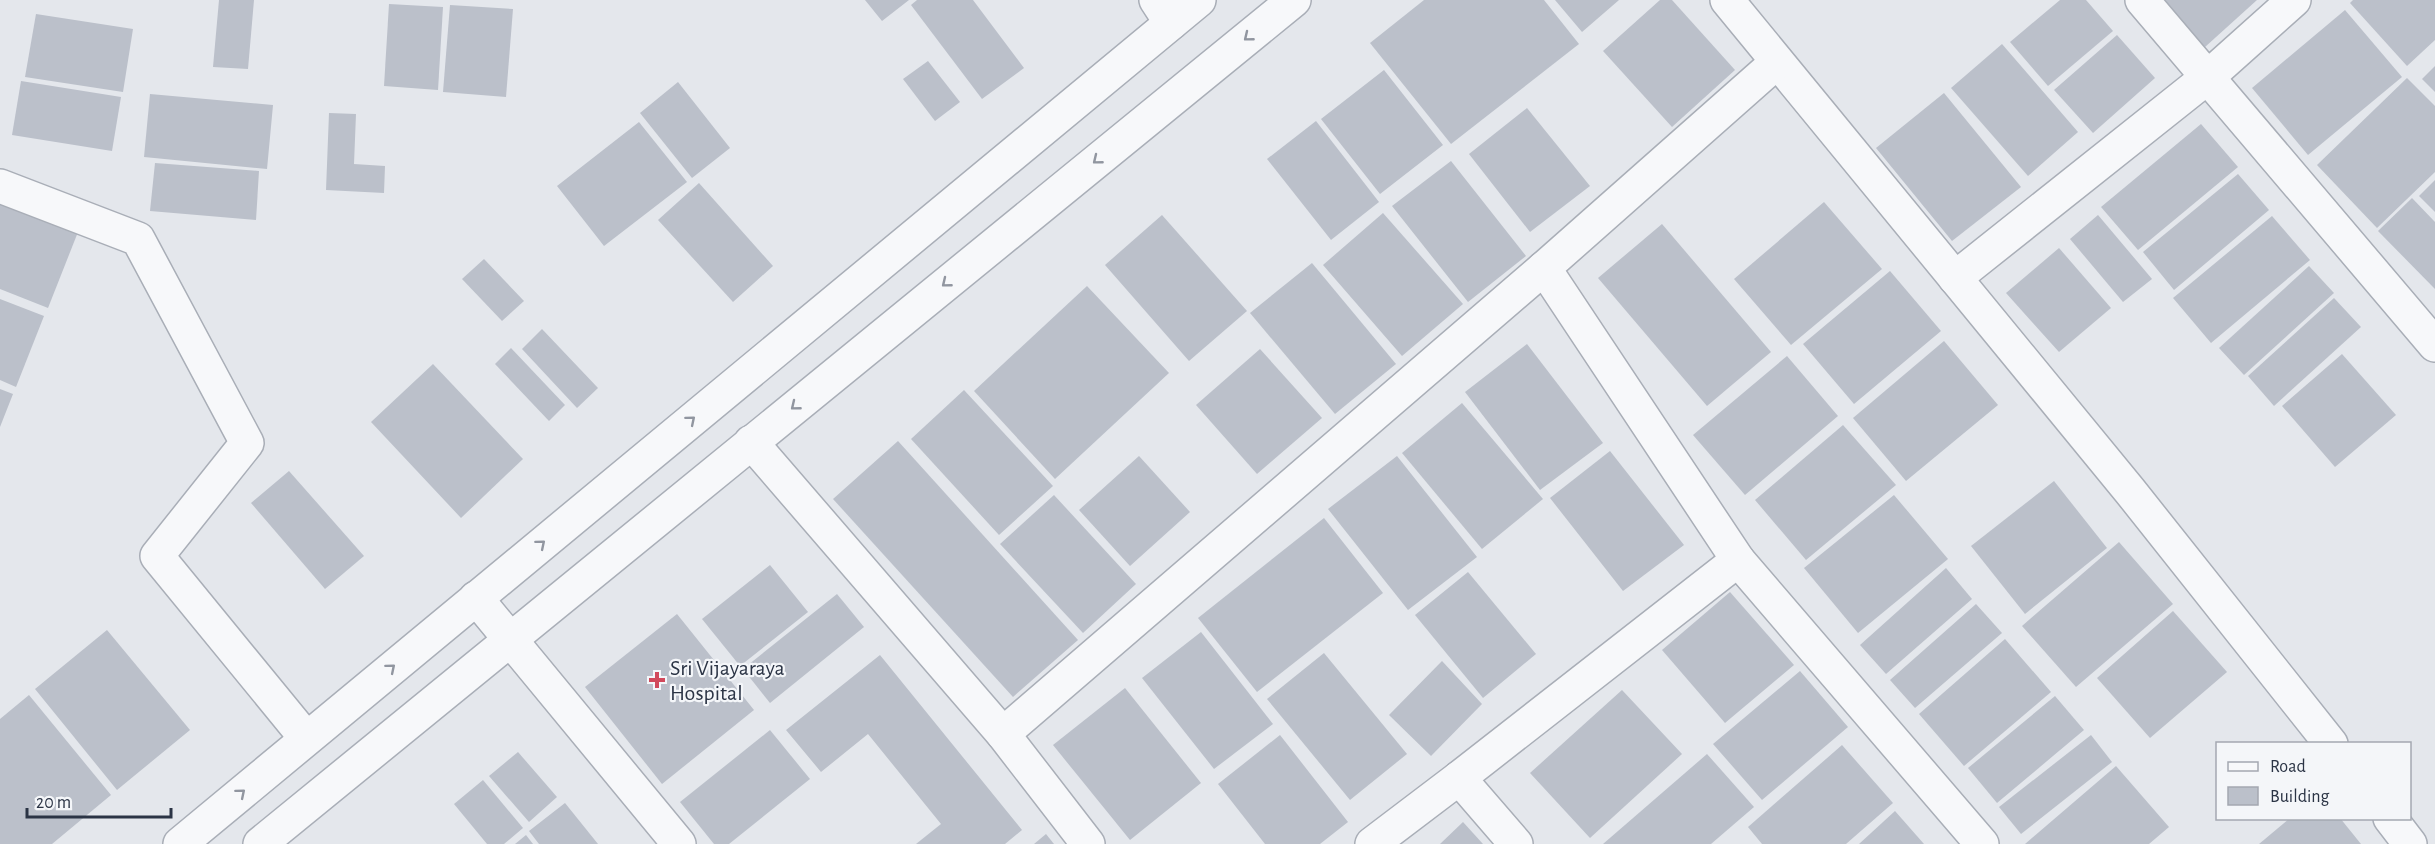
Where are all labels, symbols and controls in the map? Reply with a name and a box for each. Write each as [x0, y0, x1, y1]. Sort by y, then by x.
one-way arrow [1244, 30, 1255, 41]
one-way arrow [1093, 153, 1104, 164]
one-way arrow [942, 276, 953, 287]
one-way arrow [791, 399, 802, 410]
one-way arrow [684, 416, 695, 427]
one-way arrow [534, 540, 545, 551]
place label: Sri Vijayaraya Hospital [670, 657, 785, 704]
one-way arrow [384, 664, 395, 675]
marker: Sri Vijayaraya Hospital [648, 671, 666, 689]
legend [2216, 742, 2411, 820]
text: Road [2270, 758, 2306, 776]
scale bar [27, 781, 171, 819]
text: Building [2270, 788, 2330, 806]
one-way arrow [234, 789, 245, 800]
text: 20 m [36, 794, 71, 812]

